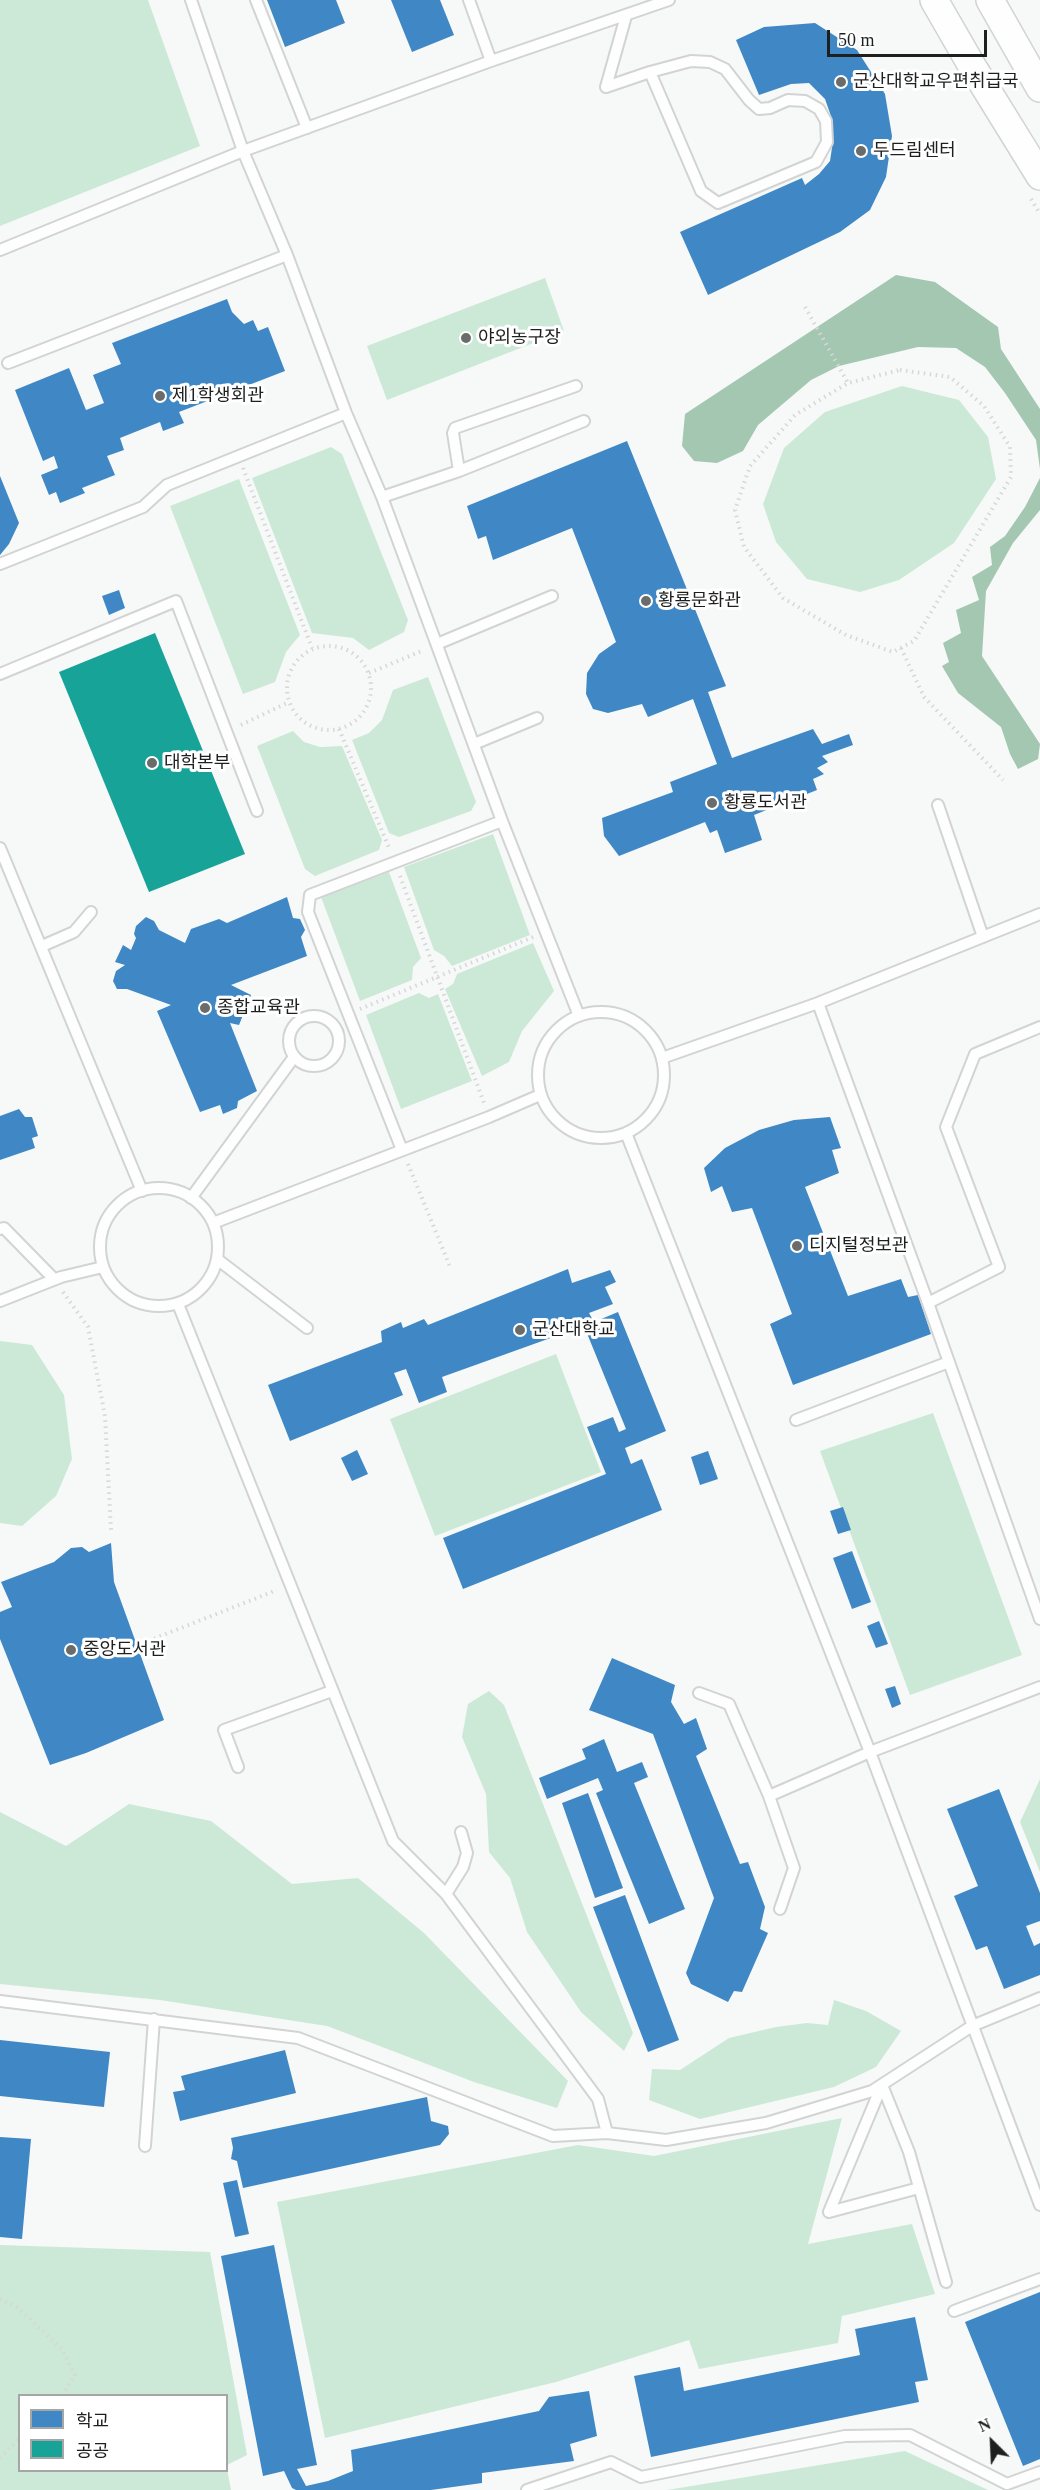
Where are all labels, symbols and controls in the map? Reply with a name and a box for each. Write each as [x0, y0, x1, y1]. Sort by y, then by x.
scale bar [830, 18, 990, 56]
text: 50 m [838, 30, 875, 50]
place label: 군산대학교우편취급국 [853, 71, 1019, 93]
marker: 군산대학교우편취급국 [834, 75, 848, 89]
place label: 두드림센터 [873, 140, 956, 162]
marker: 두드림센터 [854, 144, 868, 158]
place label: 야외농구장 [478, 327, 561, 349]
marker: 야외농구장 [459, 331, 473, 345]
place label: 제1학생회관 [172, 385, 264, 407]
marker: 제1학생회관 [153, 389, 167, 403]
place label: 황룡문화관 [658, 590, 741, 612]
marker: 황룡문화관 [639, 594, 653, 608]
place label: 대학본부 [164, 752, 230, 774]
marker: 대학본부 [145, 756, 159, 770]
place label: 황룡도서관 [724, 792, 807, 814]
marker: 황룡도서관 [705, 796, 719, 810]
place label: 종합교육관 [217, 997, 300, 1019]
marker: 종합교육관 [198, 1001, 212, 1015]
place label: 디지털정보관 [809, 1235, 908, 1257]
marker: 디지털정보관 [790, 1239, 804, 1253]
place label: 군산대학교 [532, 1319, 615, 1341]
marker: 군산대학교 [513, 1323, 527, 1337]
place label: 중앙도서관 [83, 1639, 166, 1661]
marker: 중앙도서관 [64, 1643, 78, 1657]
legend [18, 2394, 228, 2472]
text: 학교 [76, 2411, 109, 2431]
north arrow [962, 2412, 1022, 2472]
text: N [976, 2415, 993, 2435]
text: 공공 [76, 2441, 109, 2461]

